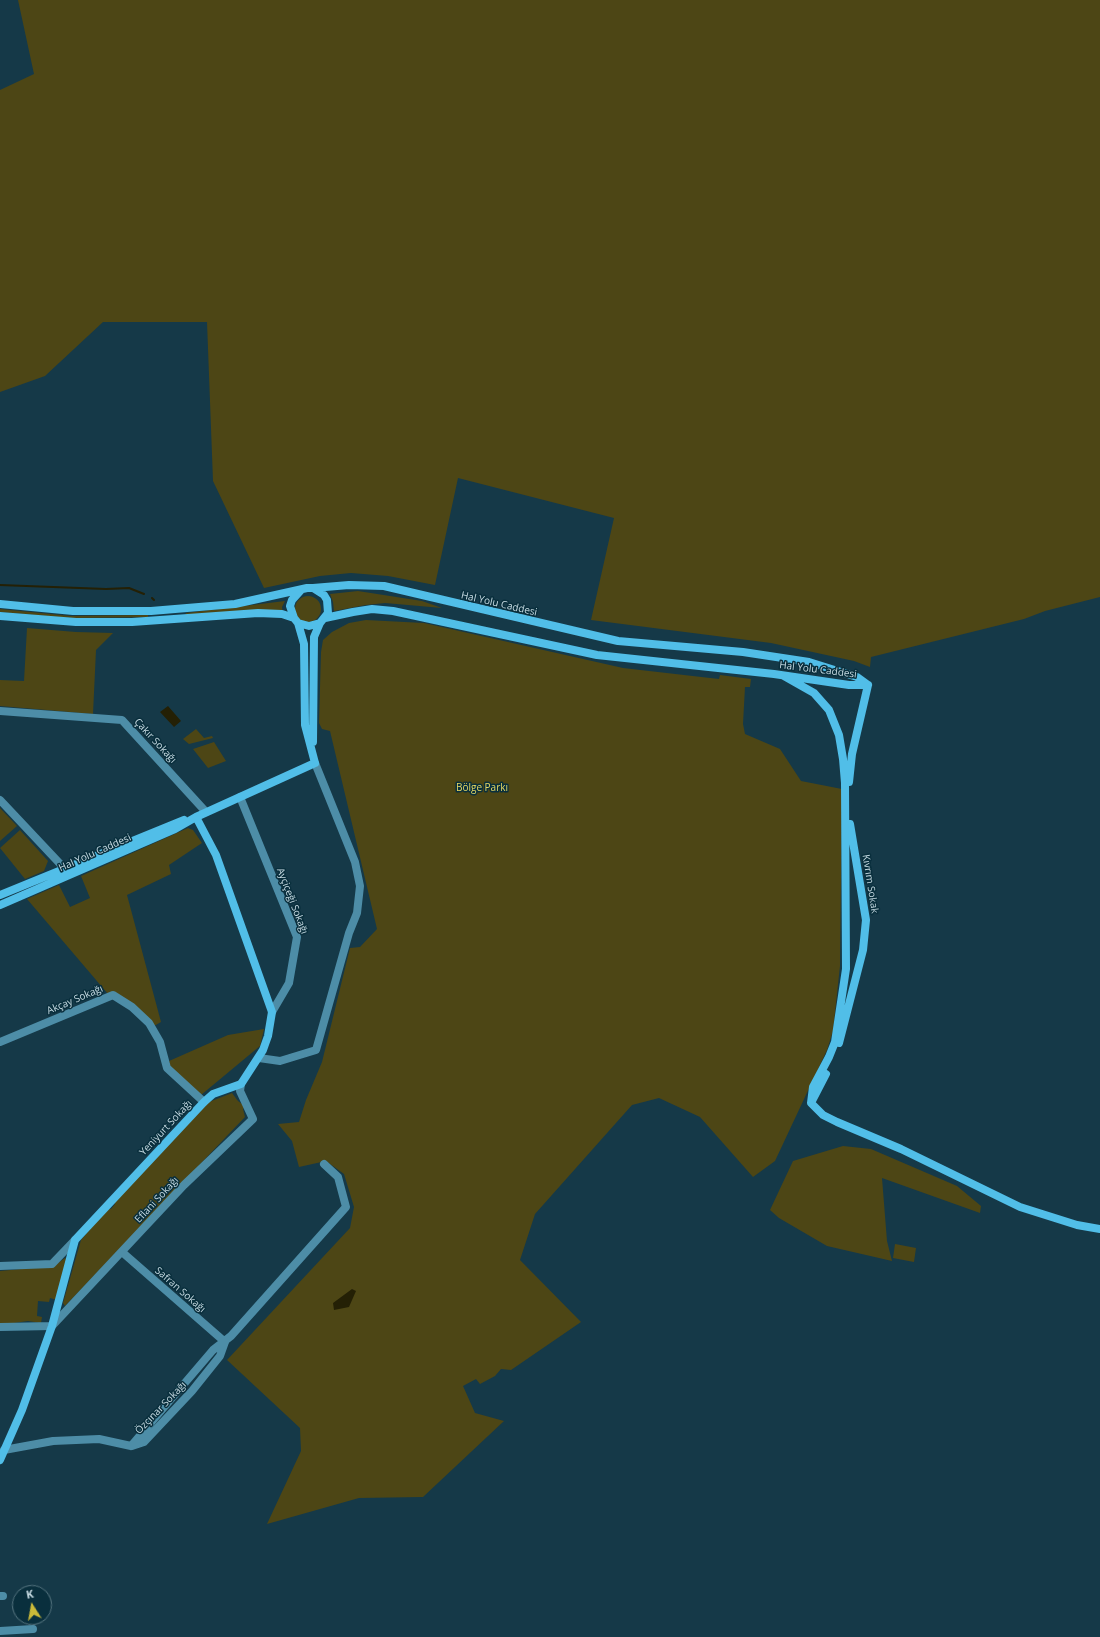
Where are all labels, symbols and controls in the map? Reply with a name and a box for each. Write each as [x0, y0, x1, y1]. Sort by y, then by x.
street label: Hal Yolu Caddesi [460, 589, 538, 619]
street label: Hal Yolu Caddesi [779, 659, 857, 681]
street label: Çakır Sokağı [131, 716, 179, 766]
park label: Bölge Parkı [456, 782, 508, 794]
street label: Hal Yolu Caddesi [57, 832, 133, 874]
street label: Kıvrım Sokak [859, 854, 881, 914]
street label: Ayçiçeği Sokağı [274, 866, 310, 936]
street label: Akçay Sokağı [45, 983, 105, 1017]
street label: Yeniyurt Sokağı [137, 1098, 195, 1158]
street label: Eflani Sokağı [133, 1175, 181, 1225]
street label: Safran Sokağı [152, 1265, 208, 1315]
street label: Özçınar Sokağı [133, 1379, 189, 1437]
north arrow [12, 1585, 52, 1625]
text: K [25, 1586, 35, 1602]

